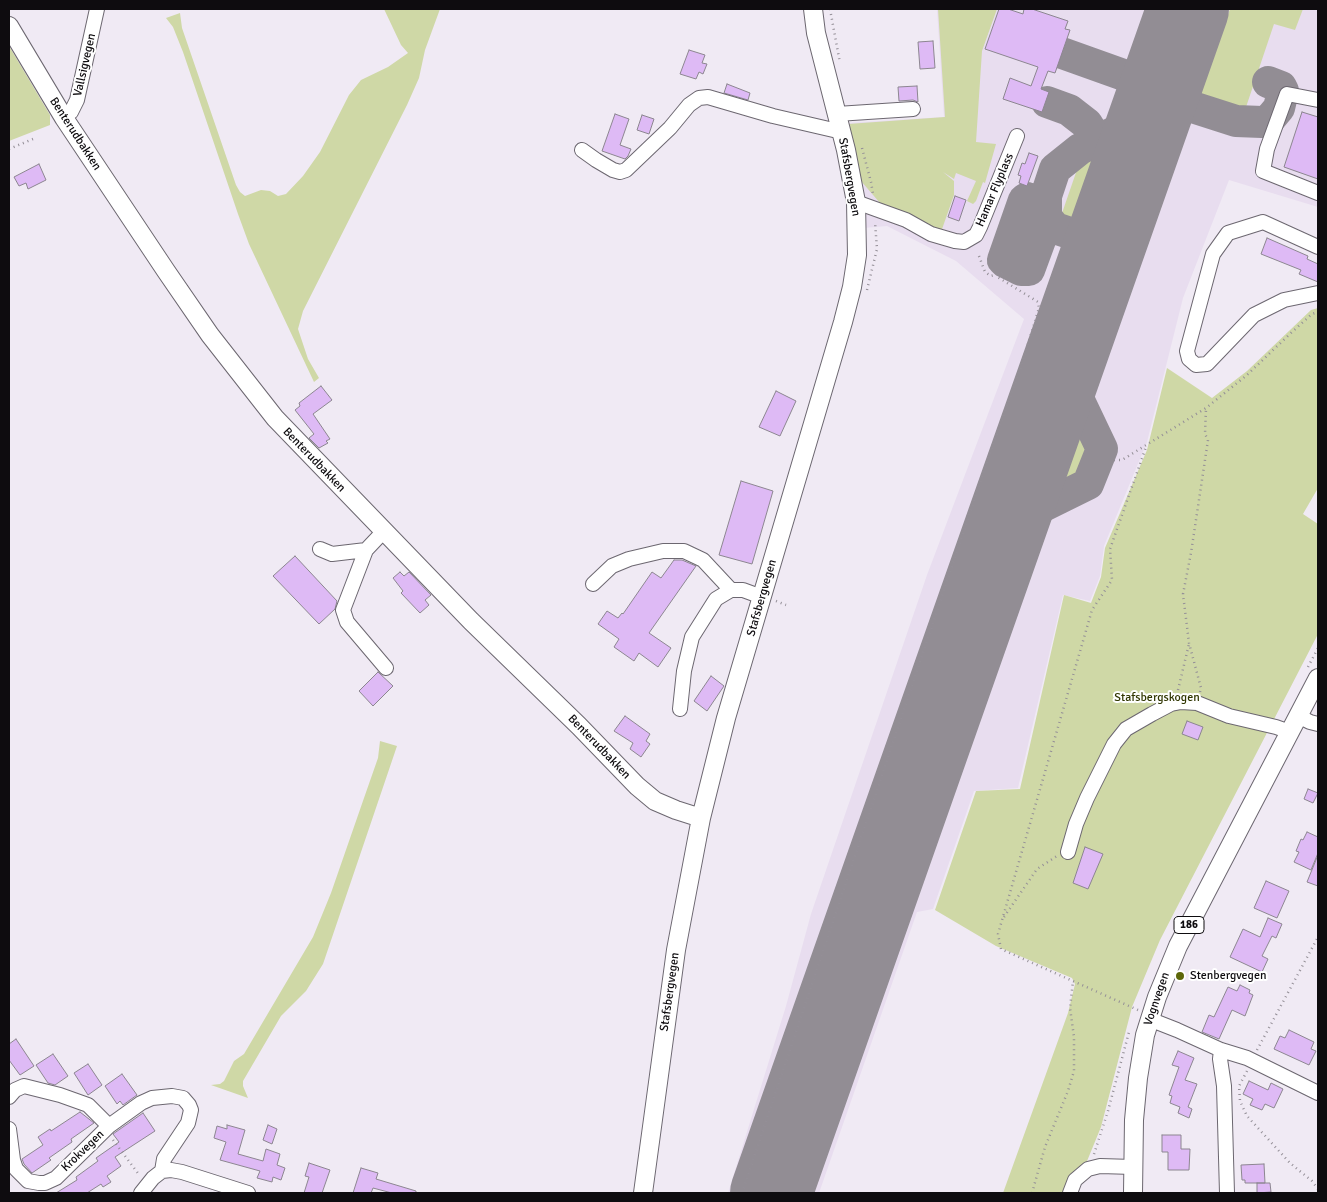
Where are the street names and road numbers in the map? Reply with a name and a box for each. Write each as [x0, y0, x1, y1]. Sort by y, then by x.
street label: Vallsigvegen [71, 32, 99, 98]
street label: Benterudbakken [46, 95, 104, 173]
street label: Stafsbergvegen [835, 137, 863, 217]
street label: Hamar Flyplass [973, 151, 1017, 229]
street label: Benterudbakken [280, 425, 348, 495]
street label: Stafsbergvegen [744, 558, 780, 638]
street label: Benterudbakken [565, 712, 633, 782]
road number: 186 [1174, 916, 1204, 934]
street label: Stafsbergvegen [657, 952, 683, 1032]
street label: Vognvegen [1141, 970, 1173, 1028]
street label: Krokvegen [59, 1127, 107, 1175]

